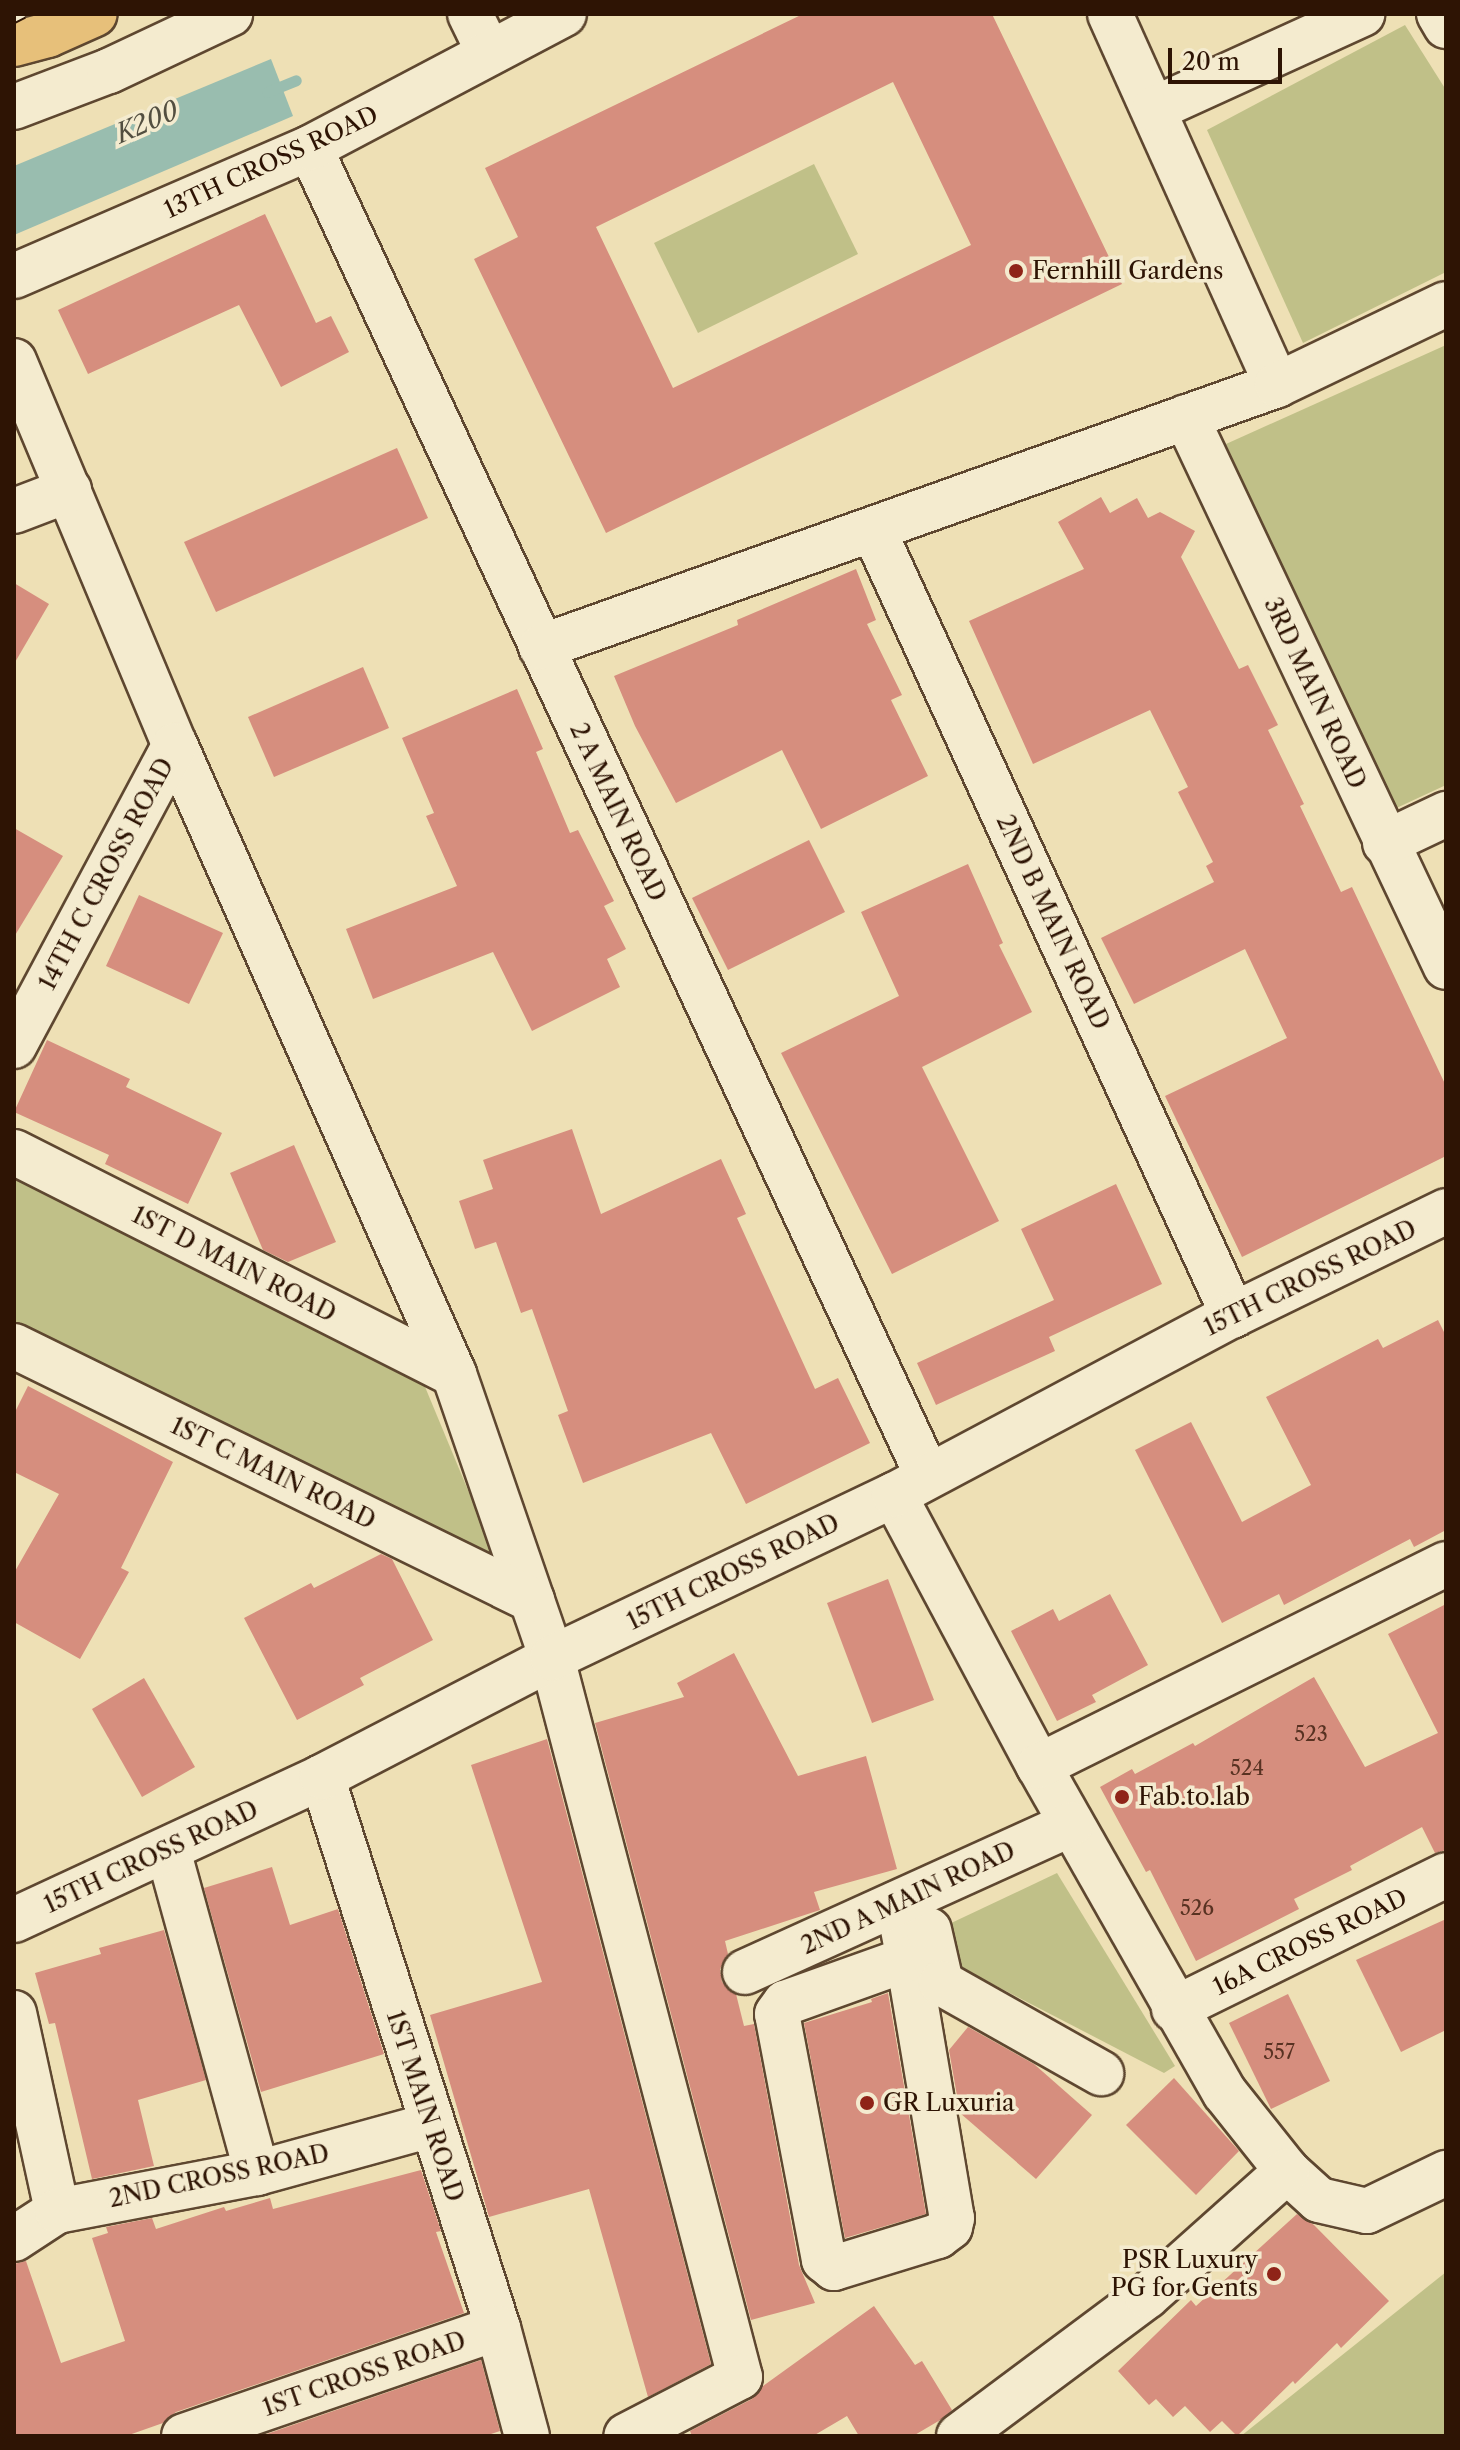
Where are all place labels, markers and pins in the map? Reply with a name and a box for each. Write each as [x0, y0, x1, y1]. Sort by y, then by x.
place label: Fernhill Gardens [1032, 257, 1223, 285]
marker: Fernhill Gardens [1007, 262, 1025, 280]
place label: Fab.to.lab [1138, 1783, 1250, 1811]
marker: Fab.to.lab [1113, 1788, 1131, 1806]
place label: GR Luxuria [883, 2089, 1016, 2117]
marker: GR Luxuria [858, 2094, 876, 2112]
place label: PSR Luxury PG for Gents [1110, 2246, 1258, 2302]
marker: PSR Luxury PG for Gents [1265, 2265, 1283, 2283]

